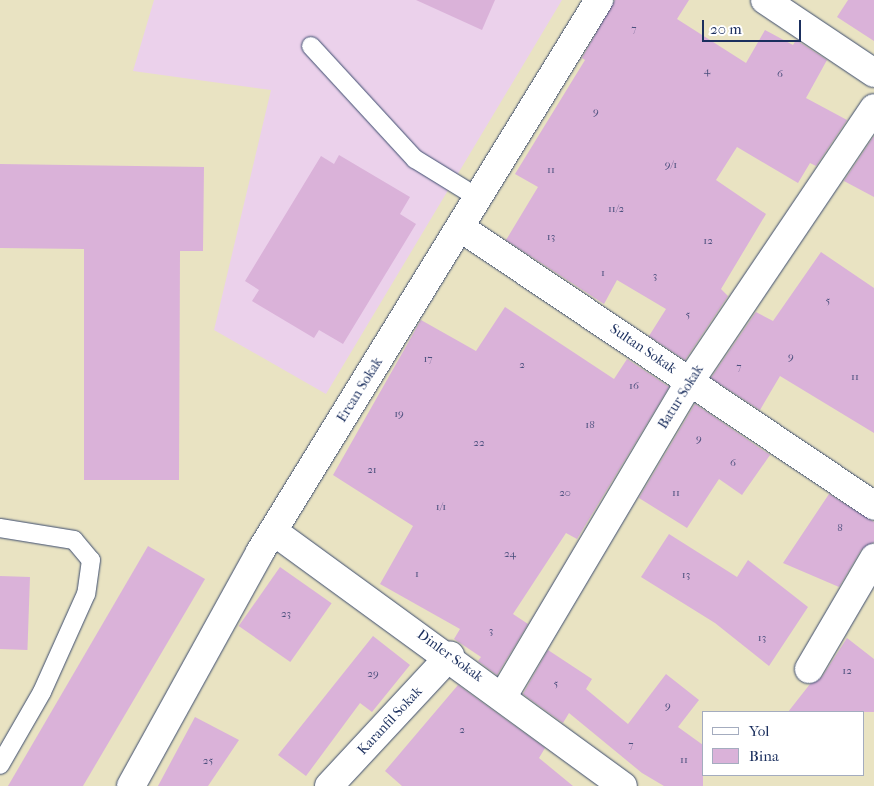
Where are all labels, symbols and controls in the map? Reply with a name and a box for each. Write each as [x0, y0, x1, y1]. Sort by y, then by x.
scale bar [704, 10, 803, 42]
text: 20 m [710, 20, 742, 38]
house number: 7 [631, 22, 637, 36]
house number: 4 [704, 64, 710, 78]
house number: 6 [777, 67, 783, 81]
house number: 9 [593, 105, 599, 119]
house number: 9/1 [665, 158, 677, 172]
house number: 11 [547, 163, 555, 177]
house number: 11/2 [608, 202, 624, 216]
house number: 13 [547, 230, 555, 244]
house number: 12 [703, 234, 713, 248]
house number: 1 [601, 266, 605, 280]
house number: 3 [653, 269, 657, 283]
house number: 5 [826, 294, 830, 308]
house number: 5 [686, 308, 690, 322]
street label: Sultan Sokak [607, 321, 679, 377]
house number: 9 [788, 350, 794, 364]
house number: 17 [423, 352, 433, 366]
street label: Ercan Sokak [333, 354, 387, 426]
house number: 2 [519, 358, 525, 372]
house number: 7 [736, 360, 742, 374]
street label: Batur Sokak [655, 362, 707, 432]
house number: 11 [851, 370, 859, 384]
house number: 16 [629, 379, 639, 393]
house number: 19 [394, 407, 404, 421]
house number: 18 [585, 418, 595, 432]
house number: 9 [696, 432, 702, 446]
house number: 22 [473, 436, 485, 450]
house number: 6 [730, 456, 736, 470]
house number: 21 [367, 463, 377, 477]
house number: 20 [559, 486, 571, 500]
house number: 11 [672, 486, 680, 500]
house number: 1/1 [436, 500, 446, 514]
house number: 8 [837, 521, 843, 535]
house number: 24 [504, 547, 516, 561]
house number: 1 [415, 567, 419, 581]
house number: 13 [682, 568, 690, 582]
house number: 23 [281, 607, 291, 621]
house number: 3 [489, 624, 493, 638]
street label: Dinler Sokak [414, 626, 486, 686]
house number: 13 [758, 631, 766, 645]
house number: 12 [842, 664, 852, 678]
house number: 29 [367, 667, 379, 681]
house number: 5 [554, 677, 558, 691]
street label: Karanfil Sokak [354, 683, 426, 759]
house number: 9 [665, 699, 671, 713]
legend [702, 711, 864, 776]
text: Yol [749, 722, 769, 740]
house number: 2 [459, 723, 465, 737]
house number: 7 [628, 738, 634, 752]
text: Bina [749, 747, 779, 765]
house number: 11 [680, 753, 688, 767]
house number: 25 [203, 754, 213, 768]

